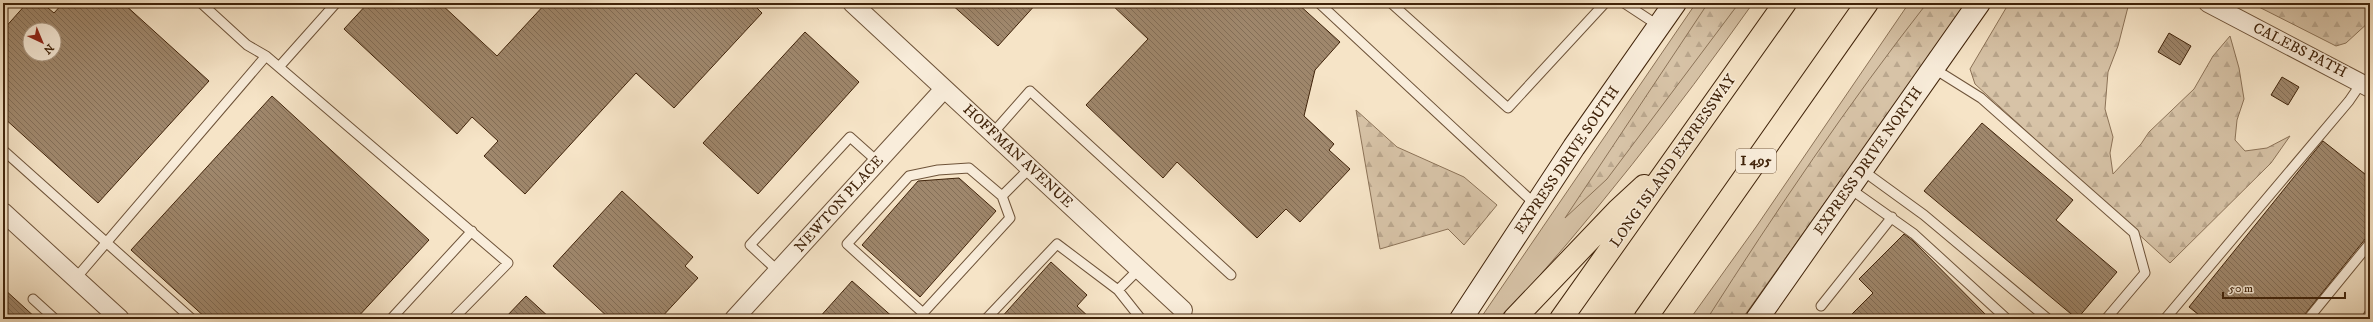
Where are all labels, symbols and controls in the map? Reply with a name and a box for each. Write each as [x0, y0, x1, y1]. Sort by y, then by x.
street label: CALEBS PATH [2250, 18, 2350, 82]
north arrow [22, 22, 62, 62]
text: N [40, 40, 56, 57]
street label: LONG ISLAND EXPRESSWAY [1606, 70, 1740, 251]
street label: EXPRESS DRIVE SOUTH [1510, 82, 1624, 238]
street label: EXPRESS DRIVE NORTH [1810, 83, 1926, 239]
street label: HOFFMAN AVENUE [959, 100, 1077, 212]
road number: I 495 [1736, 149, 1776, 173]
street label: NEWTON PLACE [790, 151, 888, 256]
scale bar [2223, 274, 2345, 300]
text: 50 m [2229, 281, 2253, 296]

